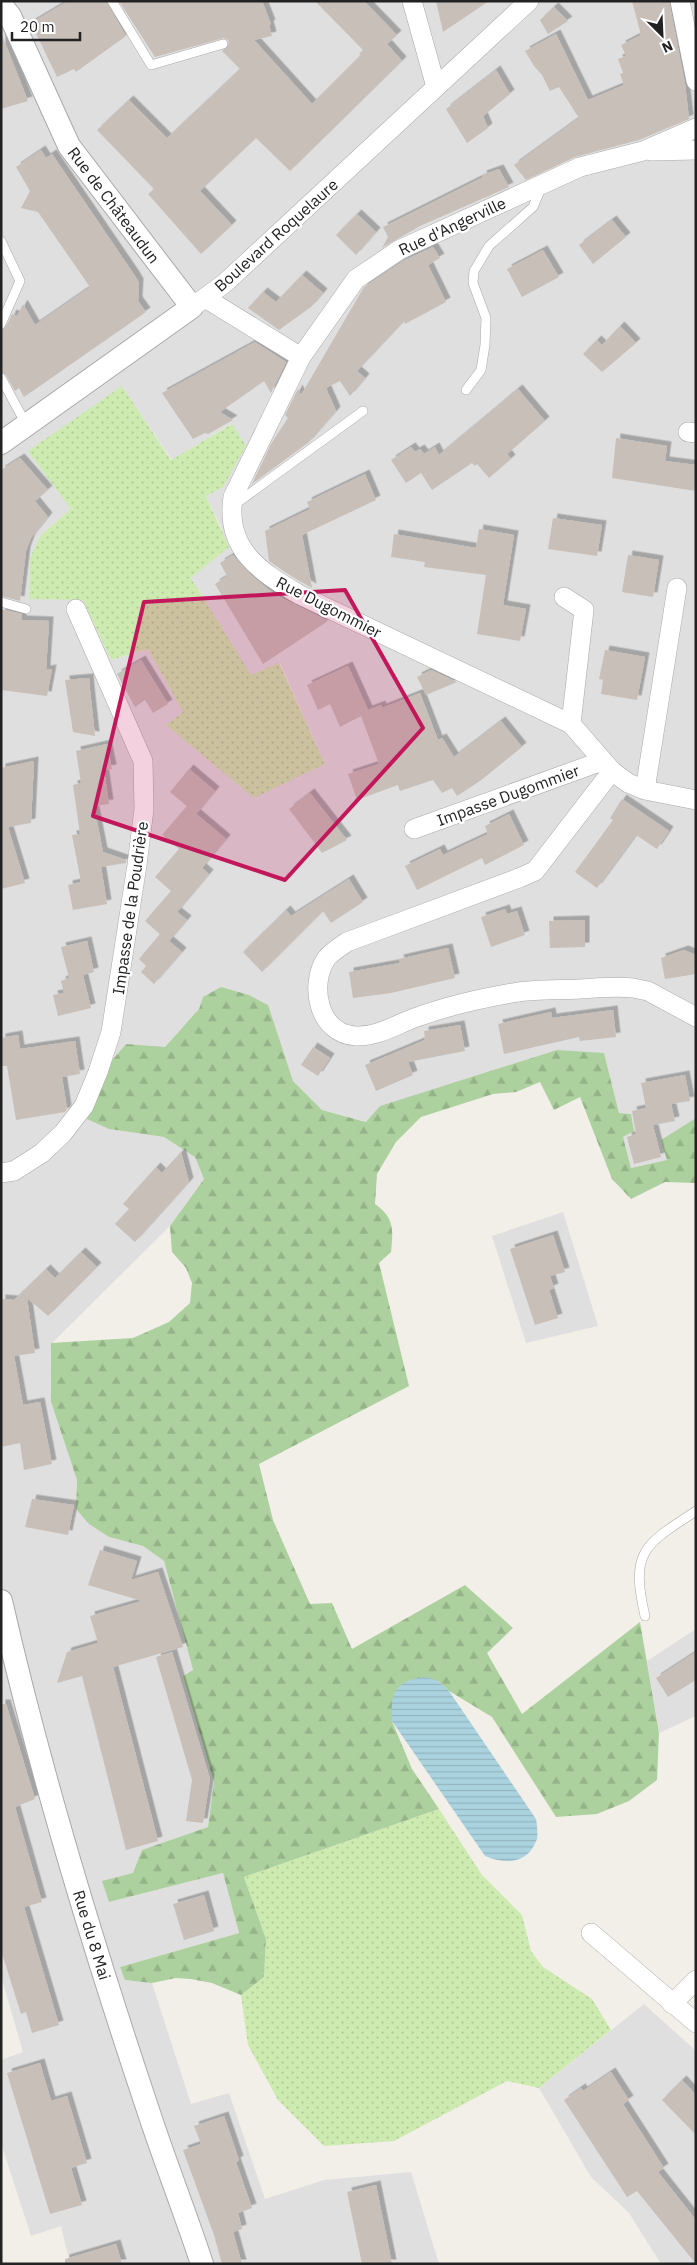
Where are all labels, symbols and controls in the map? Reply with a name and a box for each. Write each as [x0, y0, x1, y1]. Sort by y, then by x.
scale bar [12, 10, 80, 42]
north arrow [637, 10, 687, 60]
text: 20 m [20, 17, 55, 36]
text: N [659, 37, 676, 57]
street label: Rue de Châteaudun [64, 143, 164, 267]
street label: Boulevard Roquelaure [210, 174, 342, 296]
street label: Rue d'Angerville [395, 192, 509, 260]
street label: Rue Dugommier [273, 572, 385, 642]
street label: Impasse Dugommier [434, 760, 582, 830]
street label: Impasse de la Poudrière [108, 820, 152, 996]
street label: Rue du 8 Mai [69, 1888, 115, 1982]

